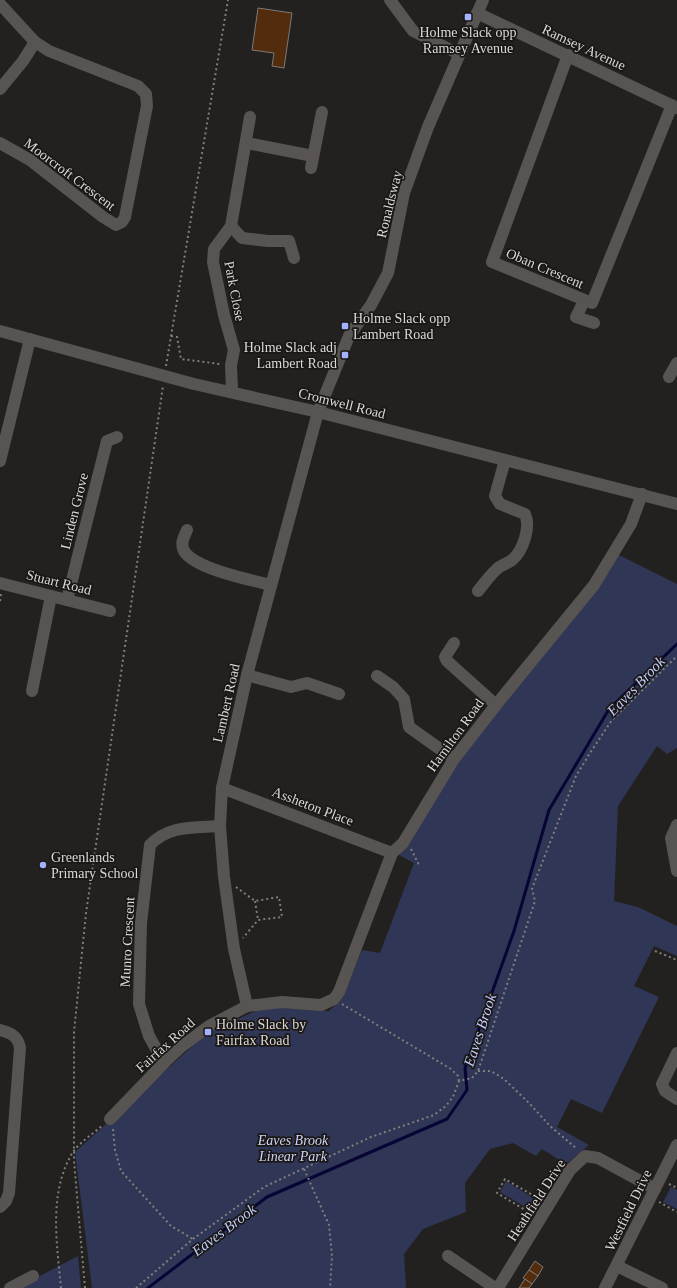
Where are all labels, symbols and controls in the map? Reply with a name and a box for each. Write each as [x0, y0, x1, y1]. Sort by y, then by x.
marker: Holme Slack opp Ramsey Avenue [463, 12, 473, 22]
street label: Ramsey Avenue [540, 22, 628, 73]
place label: Holme Slack opp Ramsey Avenue [419, 25, 517, 56]
street label: Moorcroft Crescent [21, 135, 118, 214]
street label: Ronaldsway [374, 169, 405, 240]
street label: Oban Crescent [504, 245, 586, 292]
street label: Park Close [221, 260, 248, 322]
place label: Holme Slack opp Lambert Road [353, 311, 450, 342]
marker: Holme Slack opp Lambert Road [340, 321, 350, 331]
place label: Holme Slack adj Lambert Road [244, 340, 337, 371]
marker: Holme Slack adj Lambert Road [340, 350, 350, 360]
street label: Cromwell Road [297, 385, 387, 422]
street label: Linden Grove [58, 471, 91, 551]
street label: Stuart Road [25, 567, 93, 598]
water label: Eaves Brook [603, 653, 668, 719]
street label: Lambert Road [210, 662, 243, 744]
street label: Hamilton Road [424, 696, 487, 774]
street label: Assheton Place [270, 784, 356, 829]
place label: Greenlands Primary School [51, 850, 139, 881]
marker: Greenlands Primary School [38, 860, 48, 870]
street label: Munro Crescent [118, 896, 137, 988]
water label: Eaves Brook [460, 991, 499, 1069]
street label: Fairfax Road [133, 1015, 198, 1076]
place label: Holme Slack by Fairfax Road [216, 1017, 306, 1048]
marker: Holme Slack by Fairfax Road [203, 1027, 213, 1037]
park label: Eaves Brook Linear Park [257, 1133, 329, 1164]
street label: Heathfield Drive [504, 1157, 568, 1244]
street label: Westfield Drive [602, 1167, 655, 1253]
water label: Eaves Brook [188, 1201, 259, 1260]

